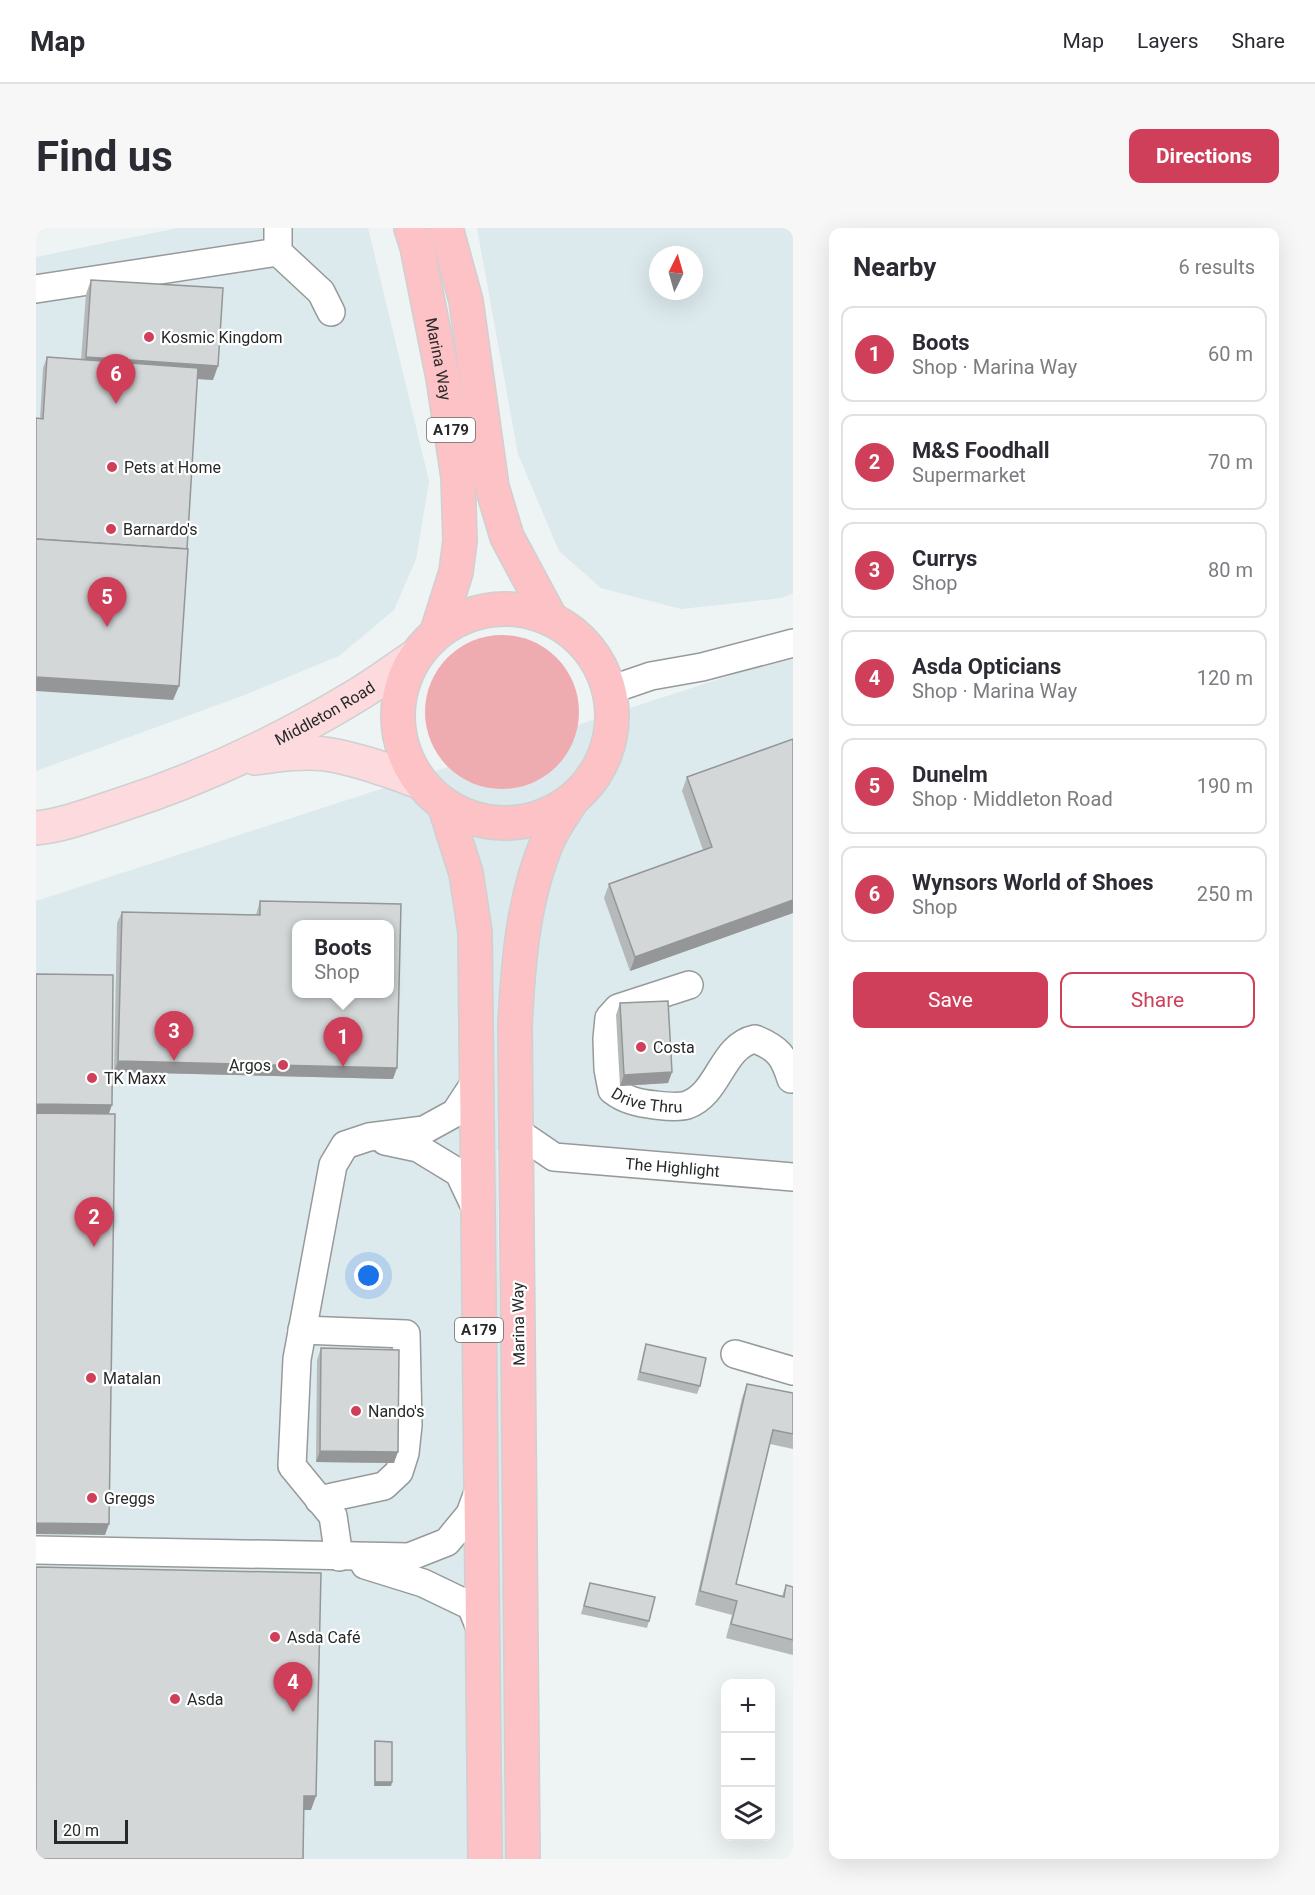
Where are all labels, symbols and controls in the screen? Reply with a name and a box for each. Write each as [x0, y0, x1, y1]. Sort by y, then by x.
text: Map [30, 25, 85, 58]
text: Map [1062, 29, 1104, 53]
text: Layers [1137, 29, 1198, 53]
text: Share [1231, 29, 1285, 53]
button: Directions [1129, 129, 1279, 183]
text: Find us [36, 132, 173, 181]
north arrow [649, 246, 703, 300]
text: Nearby [853, 252, 936, 282]
text: 6 results [1179, 255, 1255, 279]
street label: Marina Way [421, 316, 455, 402]
place label: Kosmic Kingdom [161, 328, 282, 347]
marker: Kosmic Kingdom [142, 330, 156, 344]
text: Boots [912, 330, 970, 355]
text: 1 [869, 342, 880, 366]
text: 60 m [1208, 342, 1253, 366]
pin: 6 [96, 354, 136, 404]
text: Shop · Marina Way [912, 355, 1077, 379]
road number: A179 [427, 418, 475, 442]
text: M&S Foodhall [912, 438, 1050, 463]
text: 2 [869, 450, 880, 474]
text: 70 m [1208, 450, 1253, 474]
place label: Pets at Home [124, 458, 221, 477]
marker: Pets at Home [105, 460, 119, 474]
text: Supermarket [912, 463, 1026, 487]
place label: Barnardo's [123, 520, 197, 539]
marker: Barnardo's [104, 522, 118, 536]
text: Currys [912, 546, 977, 571]
text: 3 [869, 558, 880, 582]
text: 80 m [1208, 558, 1253, 582]
text: Shop [912, 571, 958, 595]
pin: 5 [88, 578, 126, 627]
text: Asda Opticians [912, 654, 1061, 679]
text: 4 [869, 666, 880, 690]
text: 120 m [1197, 666, 1253, 690]
street label: Middleton Road [272, 678, 379, 749]
text: Shop · Marina Way [912, 679, 1077, 703]
text: Dunelm [912, 762, 988, 787]
text: 5 [869, 774, 880, 798]
text: 190 m [1197, 774, 1253, 798]
text: Shop · Middleton Road [912, 787, 1113, 811]
text: Wynsors World of Shoes [912, 870, 1154, 895]
text: 6 [869, 882, 880, 906]
text: 250 m [1197, 882, 1253, 906]
text: Shop [912, 895, 958, 919]
popup [292, 920, 394, 998]
text: Boots [314, 935, 372, 960]
text: Shop [314, 960, 360, 984]
button: Save [853, 972, 1048, 1028]
button: Share [1060, 972, 1255, 1028]
pin: 3 [154, 1012, 194, 1061]
pin: 1 [324, 1018, 362, 1067]
place label: Costa [653, 1038, 695, 1057]
marker: Costa [634, 1040, 648, 1054]
place label: Argos [229, 1056, 271, 1075]
marker: Argos [276, 1058, 290, 1072]
place label: TK Maxx [104, 1069, 166, 1088]
marker: TK Maxx [85, 1071, 99, 1085]
street label: Drive Thru [608, 1083, 683, 1117]
street label: The Highlight [625, 1154, 720, 1181]
pin: 2 [74, 1198, 114, 1247]
your location [354, 1261, 383, 1290]
street label: Marina Way [508, 1282, 529, 1366]
road number: A179 [455, 1318, 503, 1342]
place label: Matalan [103, 1369, 161, 1388]
marker: Matalan [84, 1371, 98, 1385]
place label: Nando's [368, 1402, 424, 1421]
marker: Nando's [349, 1404, 363, 1418]
place label: Greggs [104, 1489, 155, 1508]
marker: Greggs [85, 1491, 99, 1505]
place label: Asda Café [287, 1628, 360, 1647]
marker: Asda Café [268, 1630, 282, 1644]
pin: 4 [274, 1662, 312, 1712]
map controls [721, 1679, 775, 1841]
button: + [721, 1679, 775, 1733]
place label: Asda [187, 1690, 223, 1709]
marker: Asda [168, 1692, 182, 1706]
button: − [721, 1733, 775, 1787]
button: layers [721, 1787, 775, 1841]
scale bar [54, 1817, 128, 1844]
text: 20 m [63, 1821, 99, 1840]

